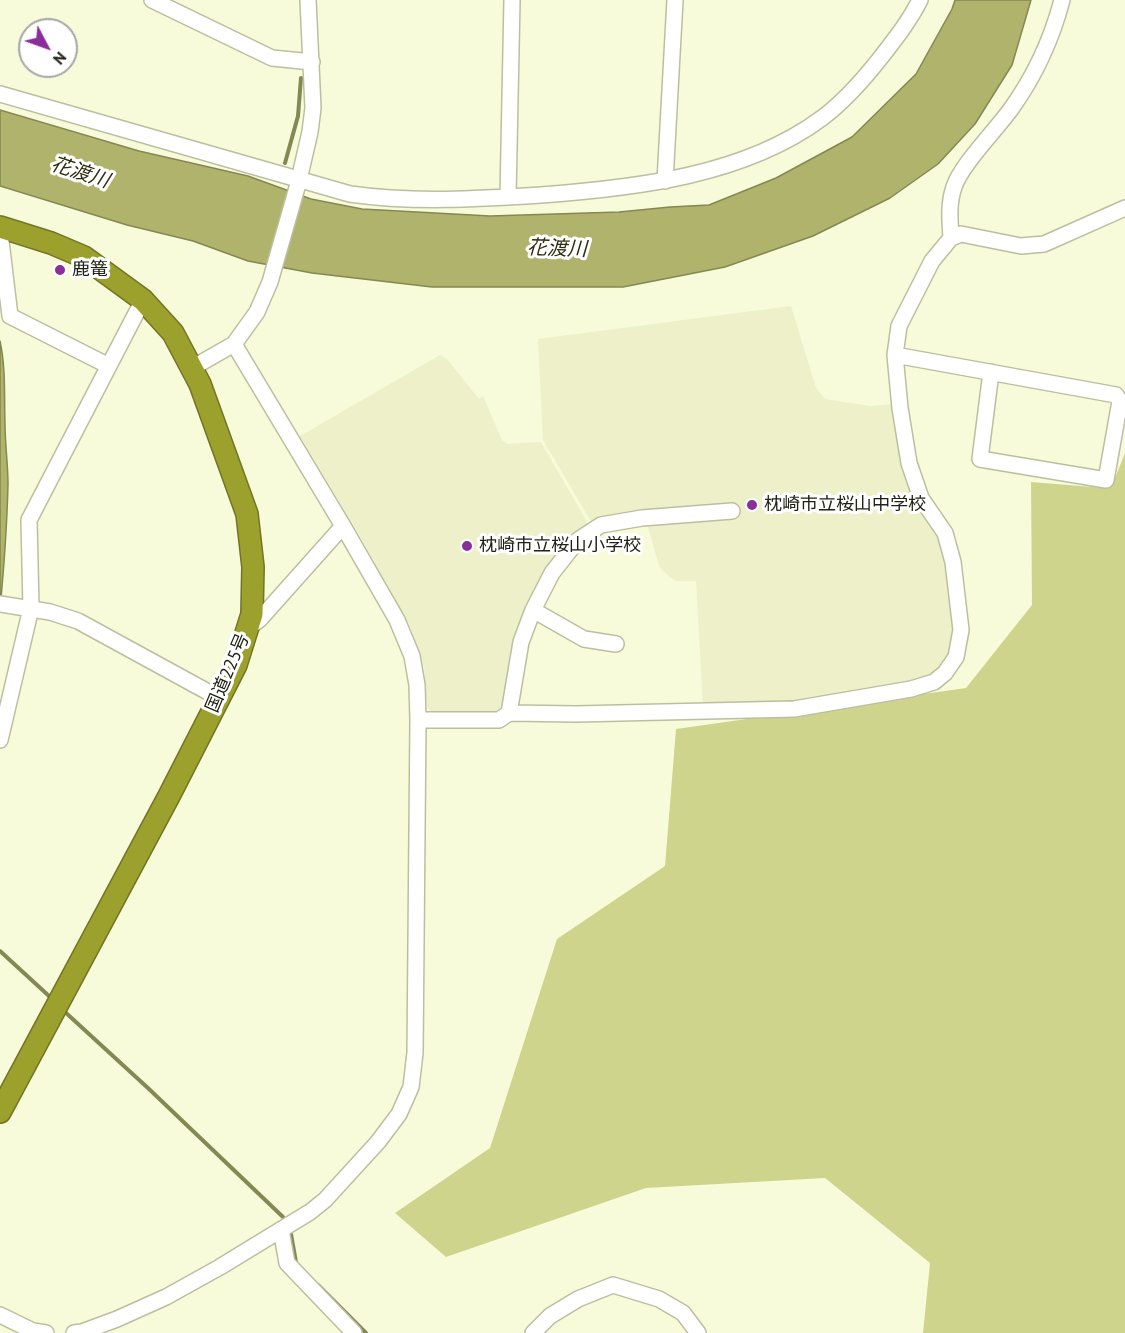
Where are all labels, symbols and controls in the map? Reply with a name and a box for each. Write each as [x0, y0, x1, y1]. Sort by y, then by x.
north arrow [18, 18, 78, 78]
text: N [49, 48, 71, 69]
water label: 花渡川 [48, 152, 112, 194]
water label: 花渡川 [527, 236, 587, 262]
place label: 鹿篭 [72, 259, 108, 281]
marker: 鹿篭 [53, 263, 67, 277]
place label: 枕崎市立桜山中学校 [764, 494, 926, 516]
marker: 枕崎市立桜山中学校 [745, 498, 759, 512]
place label: 枕崎市立桜山小学校 [479, 535, 641, 557]
marker: 枕崎市立桜山小学校 [460, 539, 474, 553]
street label: 国道225号 [202, 630, 254, 716]

